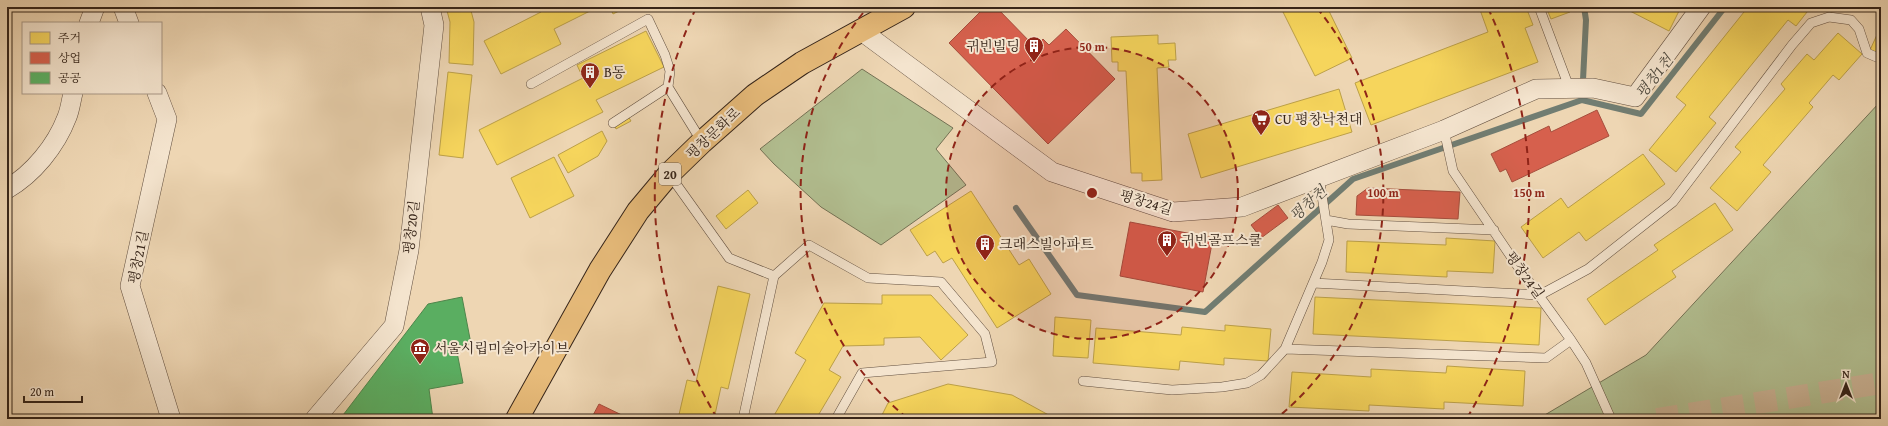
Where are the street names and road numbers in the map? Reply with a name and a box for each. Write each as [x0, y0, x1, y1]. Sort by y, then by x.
street label: 평창문화로 [681, 102, 745, 163]
road number: 20 [659, 163, 681, 185]
street label: 평창24길 [1117, 185, 1175, 219]
street label: 평창20길 [398, 199, 424, 255]
street label: 평창21길 [123, 229, 153, 285]
street label: 평창24길 [1501, 247, 1549, 303]

